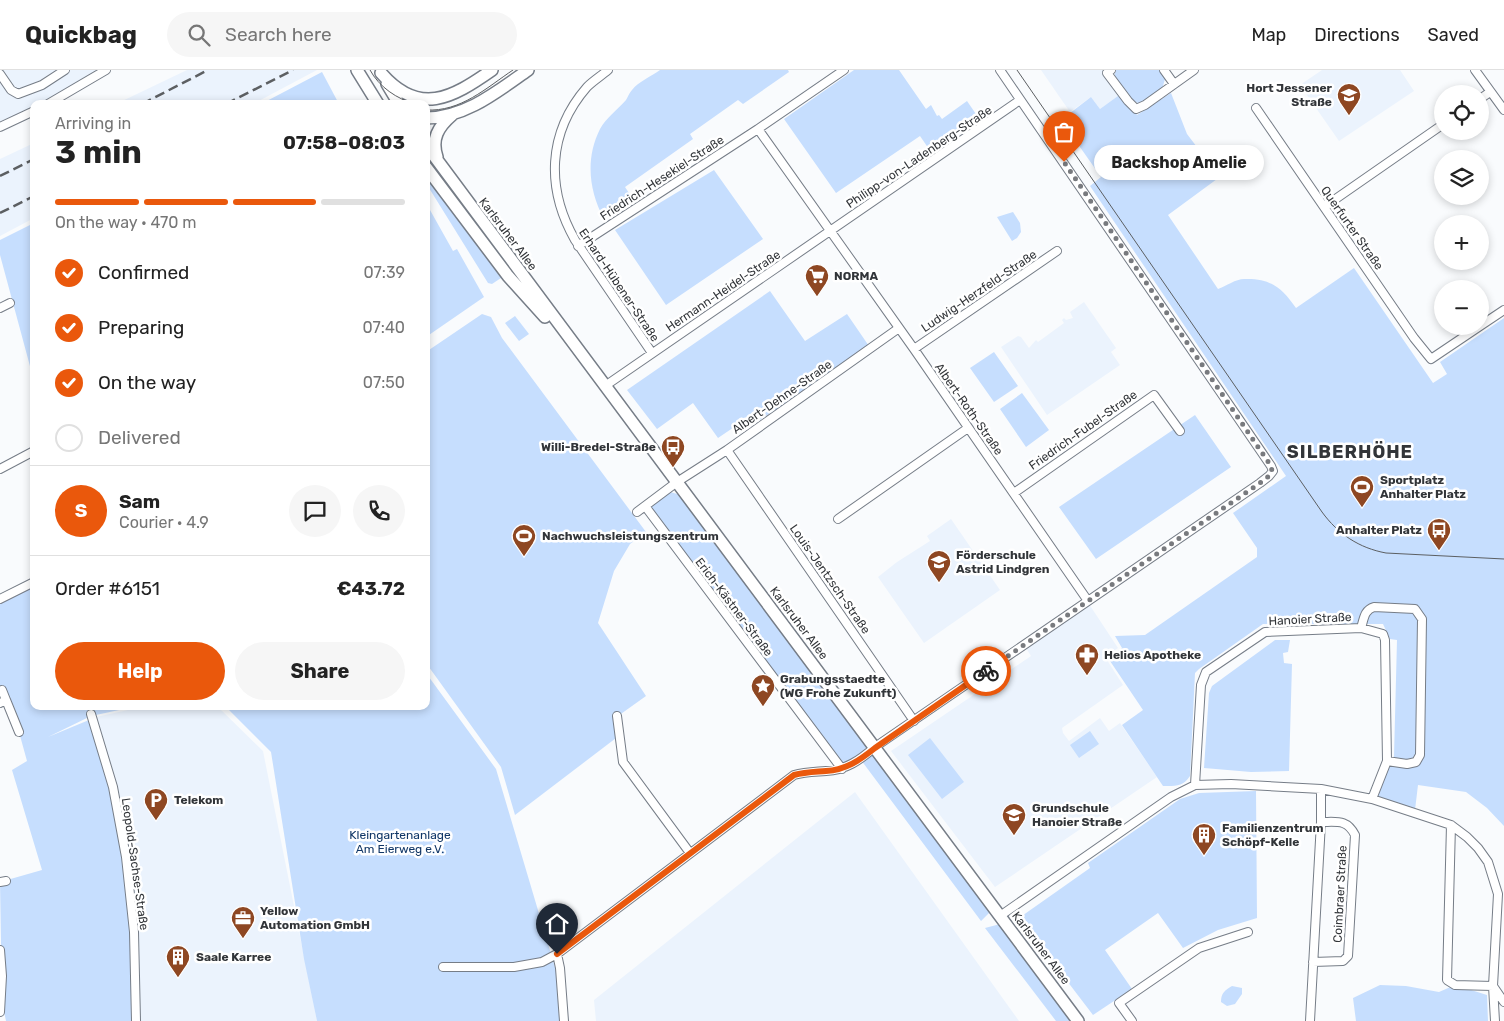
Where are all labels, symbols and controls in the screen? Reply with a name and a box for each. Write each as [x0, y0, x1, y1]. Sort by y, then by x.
search box [167, 12, 517, 57]
text: Quickbag [25, 21, 137, 49]
icon: search [185, 21, 213, 49]
text: Search here [225, 23, 332, 46]
text: Map [1251, 24, 1286, 46]
text: Directions [1314, 24, 1400, 46]
text: Saved [1428, 24, 1479, 46]
place label: Hort Jessener Straße [1246, 81, 1333, 109]
school or university icon: Hort Jessener Straße [1336, 82, 1362, 116]
map controls [1434, 85, 1489, 335]
button: locate [1434, 85, 1489, 140]
street label: Philipp-von-Ladenberg-Straße [844, 103, 995, 211]
pin [1043, 111, 1085, 162]
text: Arriving in [55, 114, 131, 133]
icon: bag [1050, 118, 1078, 146]
text: 07:58–08:03 [283, 131, 405, 154]
text: 3 min [55, 133, 142, 171]
street label: Friedrich-Hesekiel-Straße [597, 133, 727, 223]
callout: Backshop Amelie [1094, 144, 1264, 180]
button: layers [1434, 150, 1489, 205]
text: Backshop Amelie [1111, 153, 1247, 172]
street label: Querfurter Straße [1318, 184, 1386, 273]
street label: Karlsruher Allee [476, 195, 540, 273]
text: On the way · 470 m [55, 213, 197, 232]
button: + [1434, 215, 1489, 270]
street label: Erhard-Hübener-Straße [576, 226, 662, 344]
street label: Hermann-Heidel-Straße [663, 247, 783, 335]
street label: Ludwig-Herzfeld-Straße [919, 247, 1040, 335]
icon: check [55, 259, 83, 287]
text: Confirmed [98, 261, 189, 284]
text: 07:39 [363, 263, 405, 282]
supermarket icon: NORMA [804, 263, 830, 297]
place label: NORMA [834, 269, 878, 283]
button: − [1434, 280, 1489, 335]
icon: check [55, 314, 83, 342]
text: Preparing [98, 316, 184, 339]
text: 07:40 [362, 318, 405, 337]
street label: Albert-Dehne-Straße [729, 357, 835, 437]
street label: Albert-Roth-Straße [932, 360, 1006, 458]
icon: check [55, 369, 83, 397]
text: On the way [98, 371, 196, 394]
text: 07:50 [363, 373, 405, 392]
street label: Friedrich-Fubel-Straße [1026, 387, 1140, 473]
text: Delivered [98, 426, 181, 449]
bus stop icon: Willi-Bredel-Straße [660, 434, 686, 468]
place label: Willi-Bredel-Straße [541, 440, 656, 454]
district label: SILBERHÖHE [1287, 441, 1413, 463]
place label: Sportplatz Anhalter Platz [1380, 473, 1466, 501]
sports icon: Sportplatz Anhalter Platz [1349, 474, 1375, 508]
button: chat [289, 485, 341, 537]
button: phone [353, 485, 405, 537]
text: Sam [119, 490, 160, 513]
text: S [75, 499, 87, 522]
text: Courier · 4.9 [119, 513, 209, 532]
bus stop icon: Anhalter Platz [1426, 517, 1452, 551]
street label: Louis-Jentzsch-Straße [787, 522, 873, 637]
sports icon: Nachwuchsleistungszentrum [511, 523, 537, 557]
place label: Anhalter Platz [1336, 523, 1422, 537]
place label: Nachwuchsleistungszentrum [542, 529, 719, 543]
place label: Förderschule Astrid Lindgren [956, 548, 1050, 576]
school or university icon: Förderschule Astrid Lindgren [926, 549, 952, 583]
street label: Erich-Kästner-Straße [692, 555, 776, 659]
text: Order #6151 [55, 577, 160, 600]
text: €43.72 [337, 577, 405, 600]
street label: Karlsruher Allee [767, 584, 831, 662]
street label: Hanoier Straße [1268, 610, 1352, 628]
button: Help [55, 642, 225, 700]
button: Share [235, 642, 405, 700]
pharmacy icon: Helios Apotheke [1074, 642, 1100, 676]
courier [961, 646, 1011, 696]
place label: Helios Apotheke [1104, 648, 1201, 662]
icon: bike [972, 657, 1000, 685]
place label: Grabungsstaedte (WG Frohe Zukunft) [780, 672, 897, 700]
place icon: Grabungsstaedte (WG Frohe Zukunft) [750, 673, 776, 707]
parking icon: Telekom [143, 787, 169, 821]
place label: Telekom [174, 793, 223, 807]
street label: Leopold-Sachse-Straße [119, 797, 151, 931]
place label: Grundschule Hanoier Straße [1032, 801, 1122, 829]
school or university icon: Grundschule Hanoier Straße [1001, 802, 1027, 836]
place label: Familienzentrum Schöpf-Kelle [1222, 821, 1323, 849]
building icon: Familienzentrum Schöpf-Kelle [1191, 822, 1217, 856]
park label: Kleingartenanlage Am Eierweg e.V. [349, 828, 451, 856]
street label: Coimbraer Straße [1330, 845, 1350, 943]
pin [536, 903, 578, 954]
place label: Yellow Automation GmbH [260, 904, 370, 932]
office icon: Yellow Automation GmbH [230, 905, 256, 939]
street label: Karlsruher Allee [1009, 909, 1073, 987]
icon: home [543, 910, 571, 938]
building icon: Saale Karree [165, 944, 191, 978]
place label: Saale Karree [196, 950, 271, 964]

